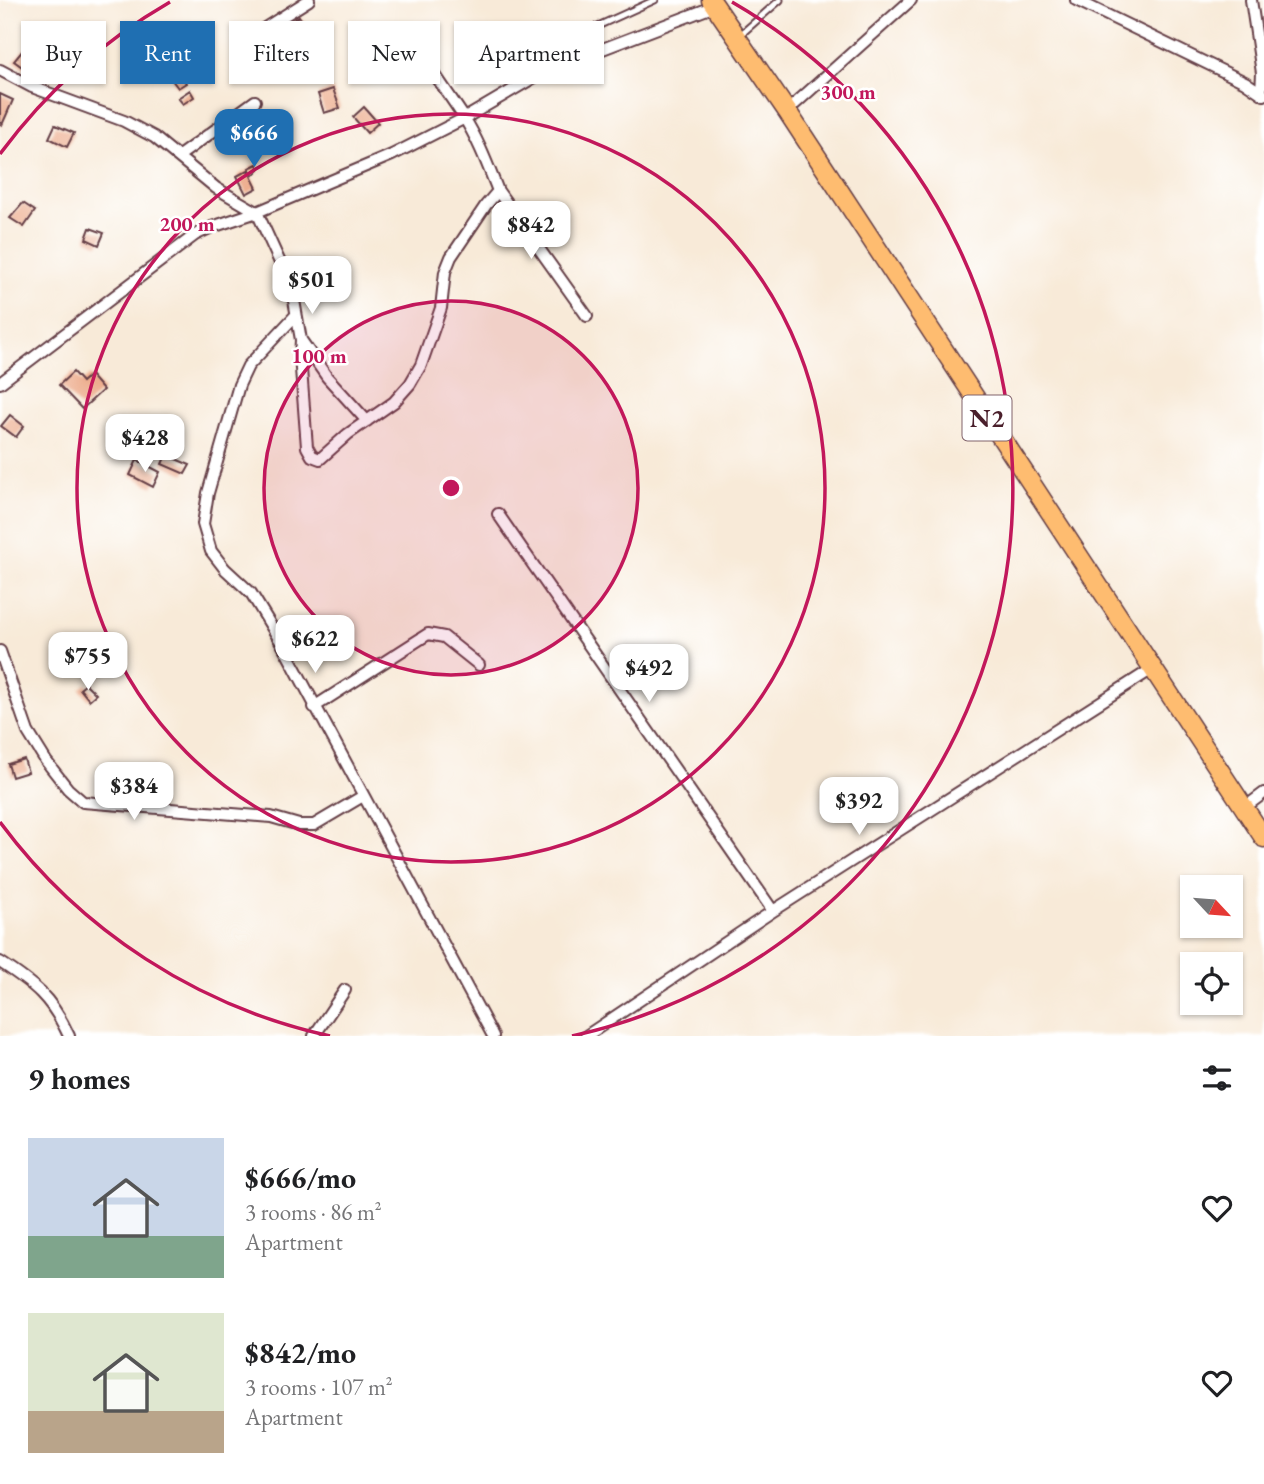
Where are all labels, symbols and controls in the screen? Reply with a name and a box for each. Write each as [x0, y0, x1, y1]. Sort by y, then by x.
chip: Buy [21, 21, 106, 84]
chip: Rent [120, 21, 215, 84]
chip: Filters [229, 21, 334, 84]
chip: New [348, 21, 440, 84]
chip: Apartment [454, 21, 604, 84]
text: 300 m [820, 78, 876, 105]
pin: $666 [213, 110, 295, 169]
text: $666 [230, 117, 278, 147]
pin: $842 [490, 202, 572, 261]
text: $842 [507, 209, 555, 239]
text: 200 m [159, 210, 215, 237]
pin: $501 [271, 256, 353, 316]
text: $501 [288, 264, 336, 294]
text: 100 m [291, 342, 347, 369]
road number: N2 [962, 396, 1012, 440]
pin: $428 [104, 414, 186, 474]
text: $428 [121, 422, 169, 452]
centre of rings [439, 476, 463, 500]
pin: $622 [274, 616, 356, 675]
text: $622 [291, 623, 339, 653]
pin: $755 [47, 632, 129, 692]
text: $755 [64, 640, 112, 670]
pin: $492 [608, 644, 690, 704]
text: $492 [625, 652, 673, 682]
pin: $384 [93, 762, 175, 822]
text: $384 [110, 770, 158, 800]
pin: $392 [818, 778, 900, 837]
text: $392 [835, 785, 883, 815]
north arrow [1180, 875, 1242, 938]
map controls [1180, 875, 1243, 1015]
button: locate [1180, 952, 1243, 1015]
text: 9 homes [28, 1059, 130, 1098]
icon: filters [1198, 1059, 1236, 1097]
text: $666/mo [245, 1158, 356, 1197]
icon: home [84, 1166, 168, 1250]
icon: heart [1198, 1189, 1236, 1227]
text: 3 rooms · 86 m² [245, 1197, 382, 1227]
text: Apartment [245, 1227, 343, 1257]
text: $842/mo [245, 1333, 356, 1372]
icon: home [84, 1341, 168, 1425]
icon: heart [1198, 1364, 1236, 1402]
text: 3 rooms · 107 m² [245, 1372, 393, 1402]
text: Apartment [245, 1402, 343, 1432]

